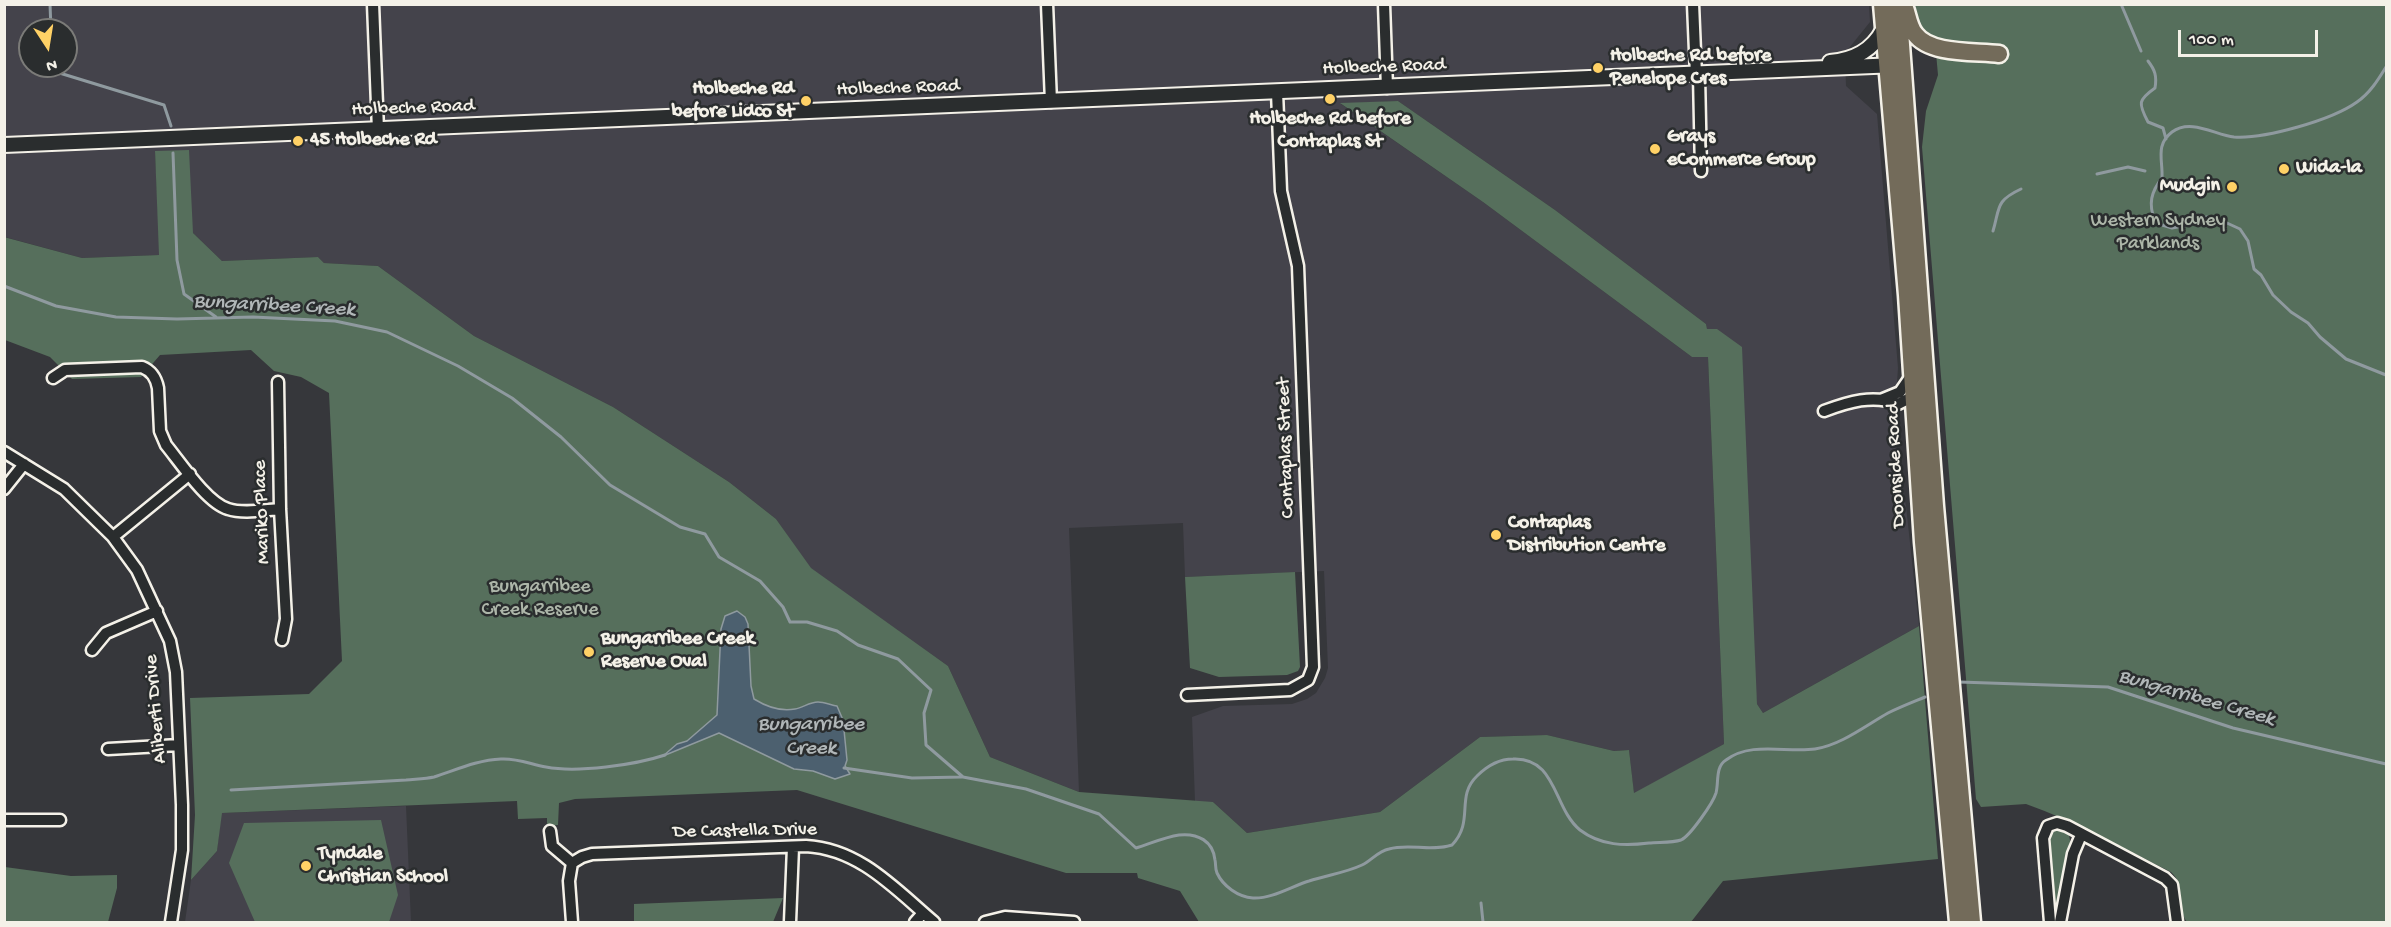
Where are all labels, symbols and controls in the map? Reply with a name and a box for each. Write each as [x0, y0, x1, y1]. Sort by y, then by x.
north arrow [18, 18, 78, 78]
scale bar [2181, 18, 2320, 56]
text: 100 m [2189, 30, 2234, 51]
place label: Holbeche Rd before Penelope Cres [1610, 45, 1771, 92]
text: N [44, 54, 59, 75]
street label: Holbeche Road [1322, 54, 1446, 82]
marker: Holbeche Rd before Penelope Cres [1591, 61, 1605, 75]
street label: Holbeche Road [836, 75, 960, 103]
place label: Holbeche Rd before Lidco St [672, 78, 794, 125]
marker: Holbeche Rd before Contaplas St [1323, 92, 1337, 106]
marker: Holbeche Rd before Lidco St [799, 94, 813, 108]
street label: Holbeche Road [351, 95, 475, 123]
place label: Holbeche Rd before Contaplas St [1249, 108, 1411, 155]
place label: Grays eCommerce Group [1667, 126, 1816, 173]
place label: 45 Holbeche Rd [310, 129, 437, 153]
marker: 45 Holbeche Rd [291, 134, 305, 148]
marker: Grays eCommerce Group [1648, 142, 1662, 156]
place label: Wida-la [2296, 157, 2362, 181]
marker: Wida-la [2277, 162, 2291, 176]
place label: Mudgin [2160, 175, 2220, 199]
marker: Mudgin [2225, 180, 2239, 194]
park label: Western Sydney Parklands [2090, 210, 2226, 257]
water label: Bungarribee Creek [193, 290, 355, 324]
street label: Contaplas Street [1273, 377, 1301, 519]
street label: Doonside Road [1882, 402, 1912, 528]
street label: Mariko Place [249, 460, 277, 564]
place label: Contaplas Distribution Centre [1508, 512, 1666, 559]
marker: Contaplas Distribution Centre [1489, 528, 1503, 542]
park label: Bungarribee Creek Reserve [482, 576, 598, 623]
place label: Bungarribee Creek Reserve Oval [601, 628, 755, 675]
marker: Bungarribee Creek Reserve Oval [582, 645, 596, 659]
street label: Aliberti Drive [140, 653, 174, 765]
water label: Bungarribee Creek [2115, 665, 2277, 733]
water label: Bungarribee Creek [758, 713, 864, 763]
street label: De Castella Drive [673, 819, 817, 845]
place label: Tyndale Christian School [318, 843, 448, 890]
marker: Tyndale Christian School [299, 859, 313, 873]

